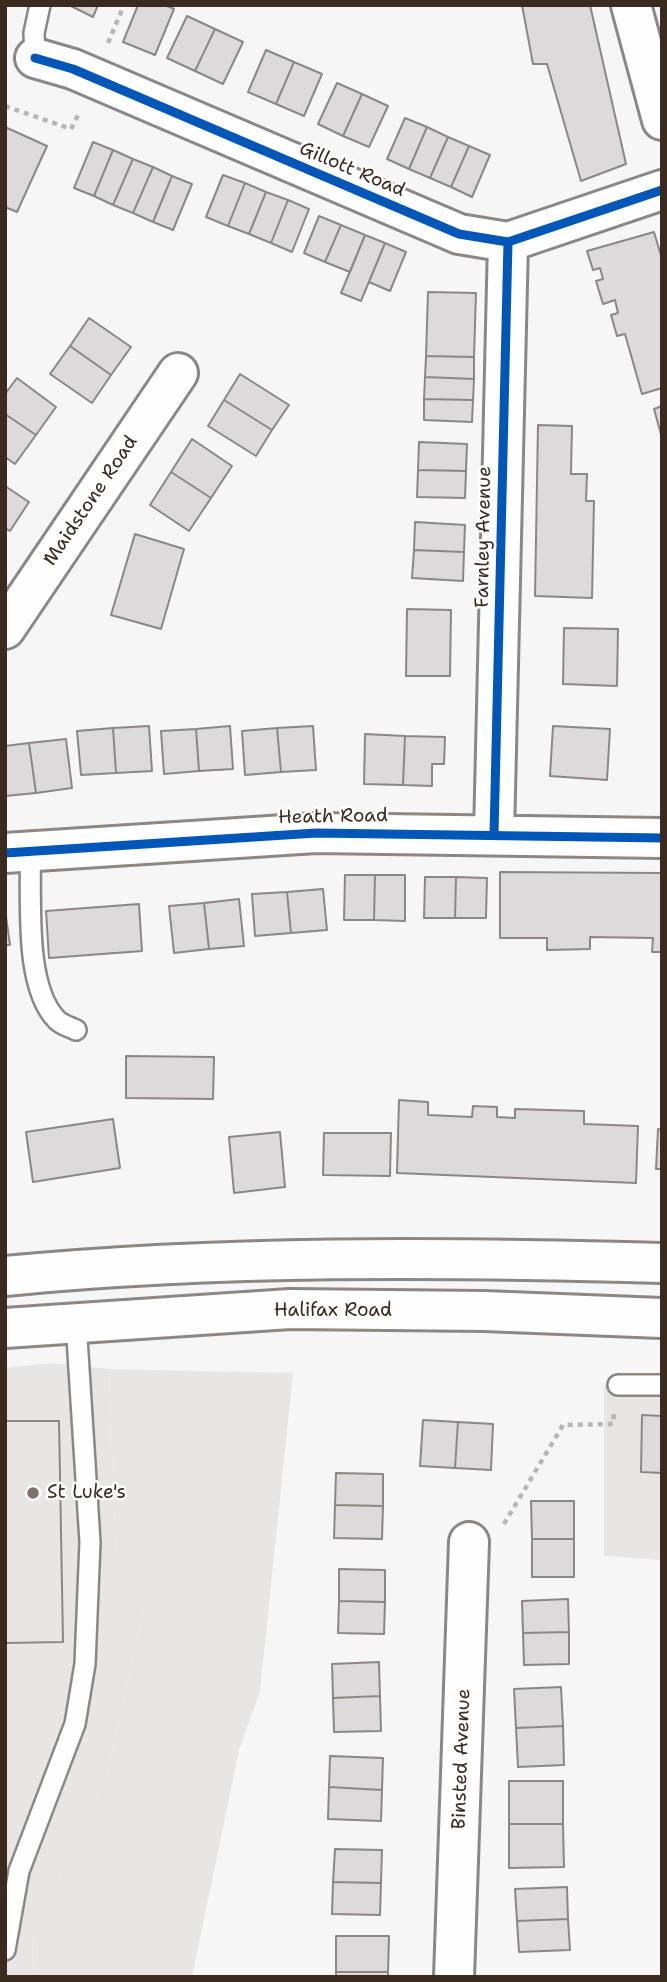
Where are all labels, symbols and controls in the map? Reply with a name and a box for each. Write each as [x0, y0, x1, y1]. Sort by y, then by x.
street label: Gillott Road [296, 138, 408, 202]
street label: Maidstone Road [39, 432, 143, 570]
street label: Farnley Avenue [471, 466, 497, 608]
street label: Heath Road [278, 805, 388, 829]
street label: Halifax Road [274, 1300, 392, 1322]
place label: St Luke's [47, 1482, 126, 1504]
marker: St Luke's [25, 1485, 41, 1501]
street label: Binsted Avenue [448, 1688, 476, 1830]

